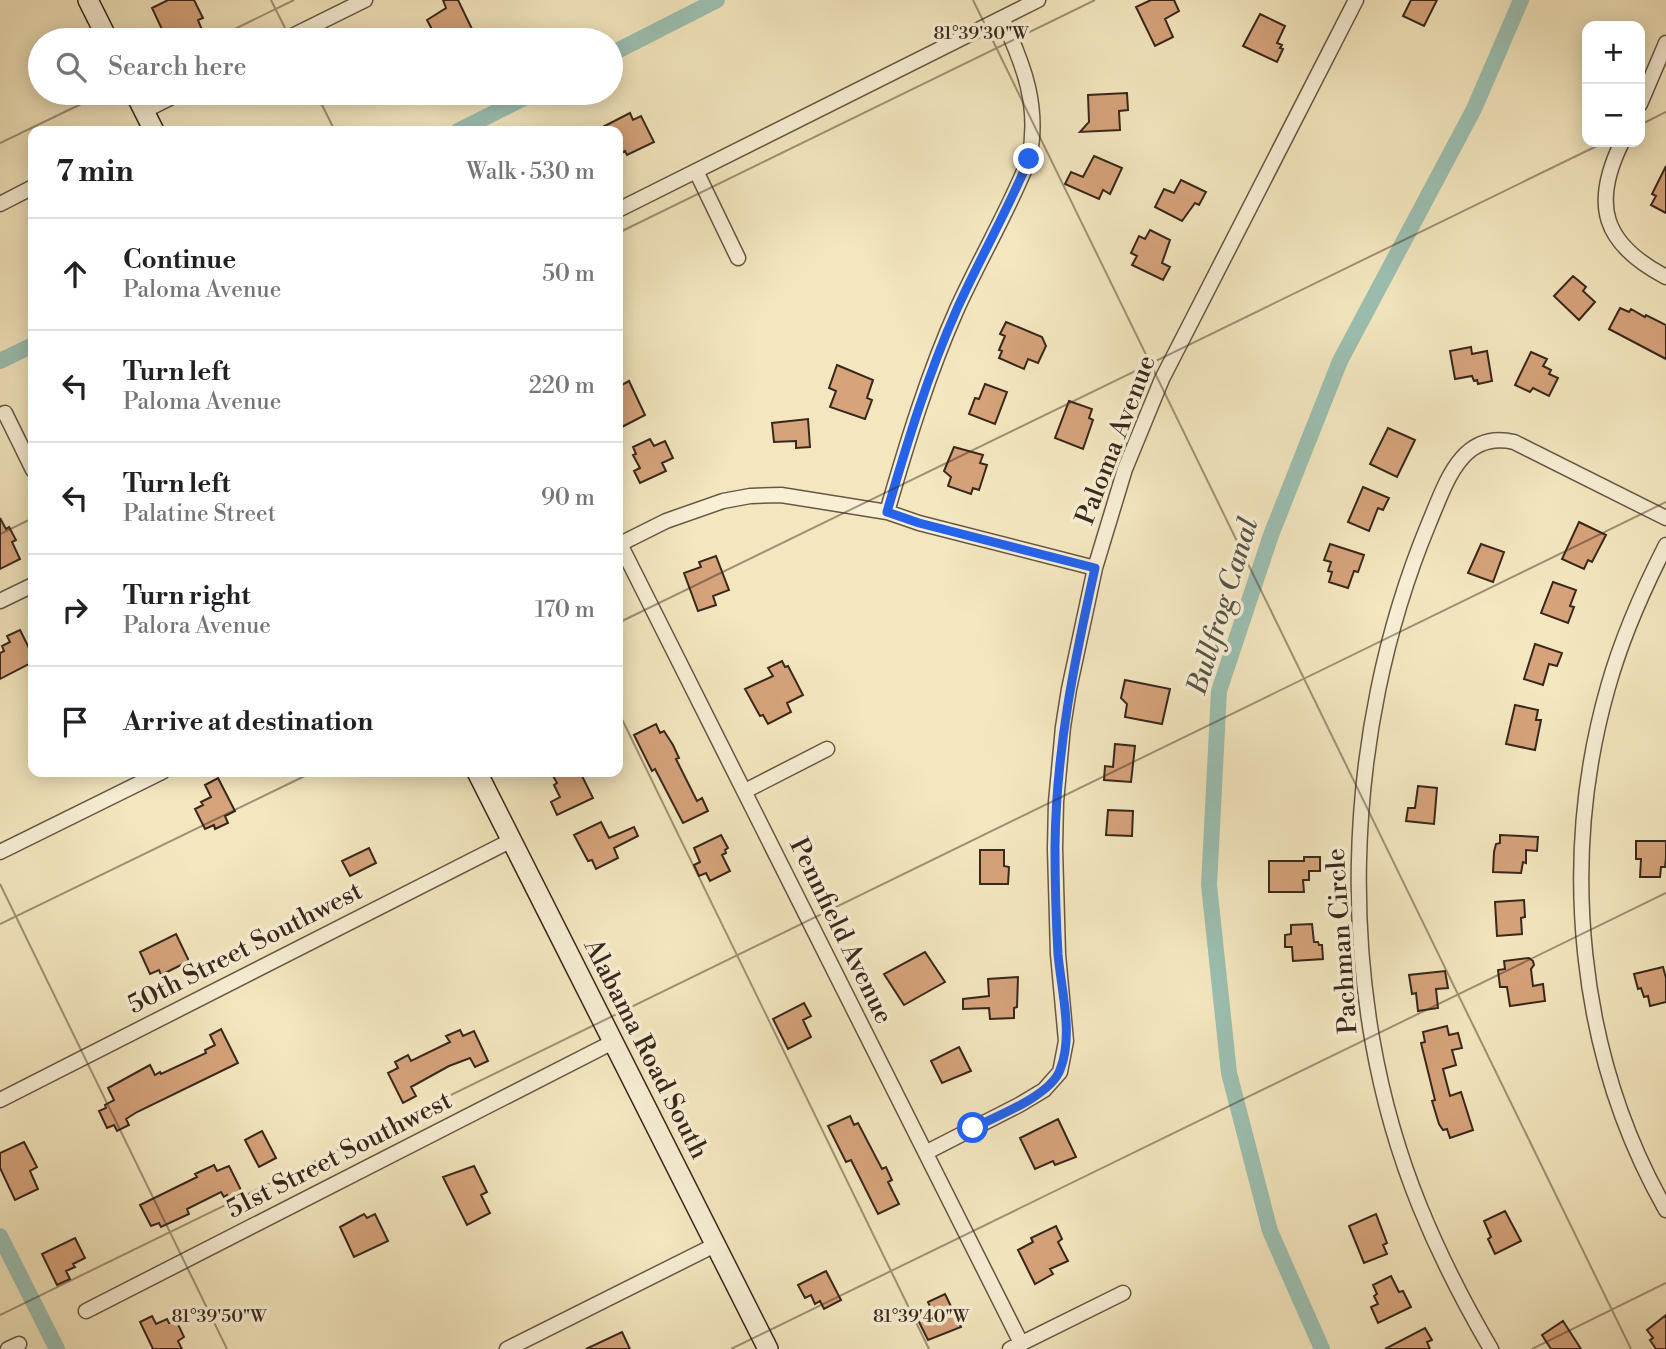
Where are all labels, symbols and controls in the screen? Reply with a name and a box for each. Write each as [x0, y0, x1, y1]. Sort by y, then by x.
map controls [1582, 21, 1645, 147]
button: + [1582, 21, 1645, 84]
text: 81°39'30"W [933, 22, 1029, 45]
search box [28, 28, 623, 105]
icon: search [52, 48, 90, 86]
text: Search here [108, 51, 247, 83]
button: − [1582, 84, 1645, 147]
route end [1013, 143, 1044, 174]
text: 7 min [56, 153, 134, 191]
text: Walk · 530 m [466, 158, 595, 186]
text: Continue [123, 244, 236, 276]
icon: ahead [56, 255, 94, 293]
text: 50 m [542, 260, 595, 288]
text: Paloma Avenue [123, 276, 281, 304]
street label: Paloma Avenue [1069, 351, 1163, 529]
text: Turn left [123, 356, 231, 388]
icon: left [56, 367, 94, 405]
text: 220 m [529, 372, 595, 400]
text: Paloma Avenue [123, 388, 281, 416]
text: Turn left [123, 468, 231, 500]
icon: left [56, 479, 94, 517]
text: 90 m [541, 484, 595, 512]
text: Palatine Street [123, 500, 276, 528]
water label: Bullfrog Canal [1179, 513, 1266, 700]
text: Turn right [123, 580, 251, 612]
icon: right [56, 591, 94, 629]
text: 170 m [535, 596, 595, 624]
text: Palora Avenue [123, 612, 271, 640]
icon: arrive [56, 703, 94, 741]
text: Arrive at destination [123, 706, 373, 738]
street label: Pennfield Avenue [782, 833, 900, 1029]
street label: Pachman Circle [1320, 847, 1364, 1035]
street label: 50th Street Southwest [122, 875, 368, 1021]
street label: Alabama Road South [576, 933, 715, 1165]
street label: 51st Street Southwest [221, 1084, 457, 1226]
route start [957, 1112, 988, 1143]
text: 81°39'50"W [171, 1305, 267, 1328]
text: 81°39'40"W [873, 1305, 970, 1328]

